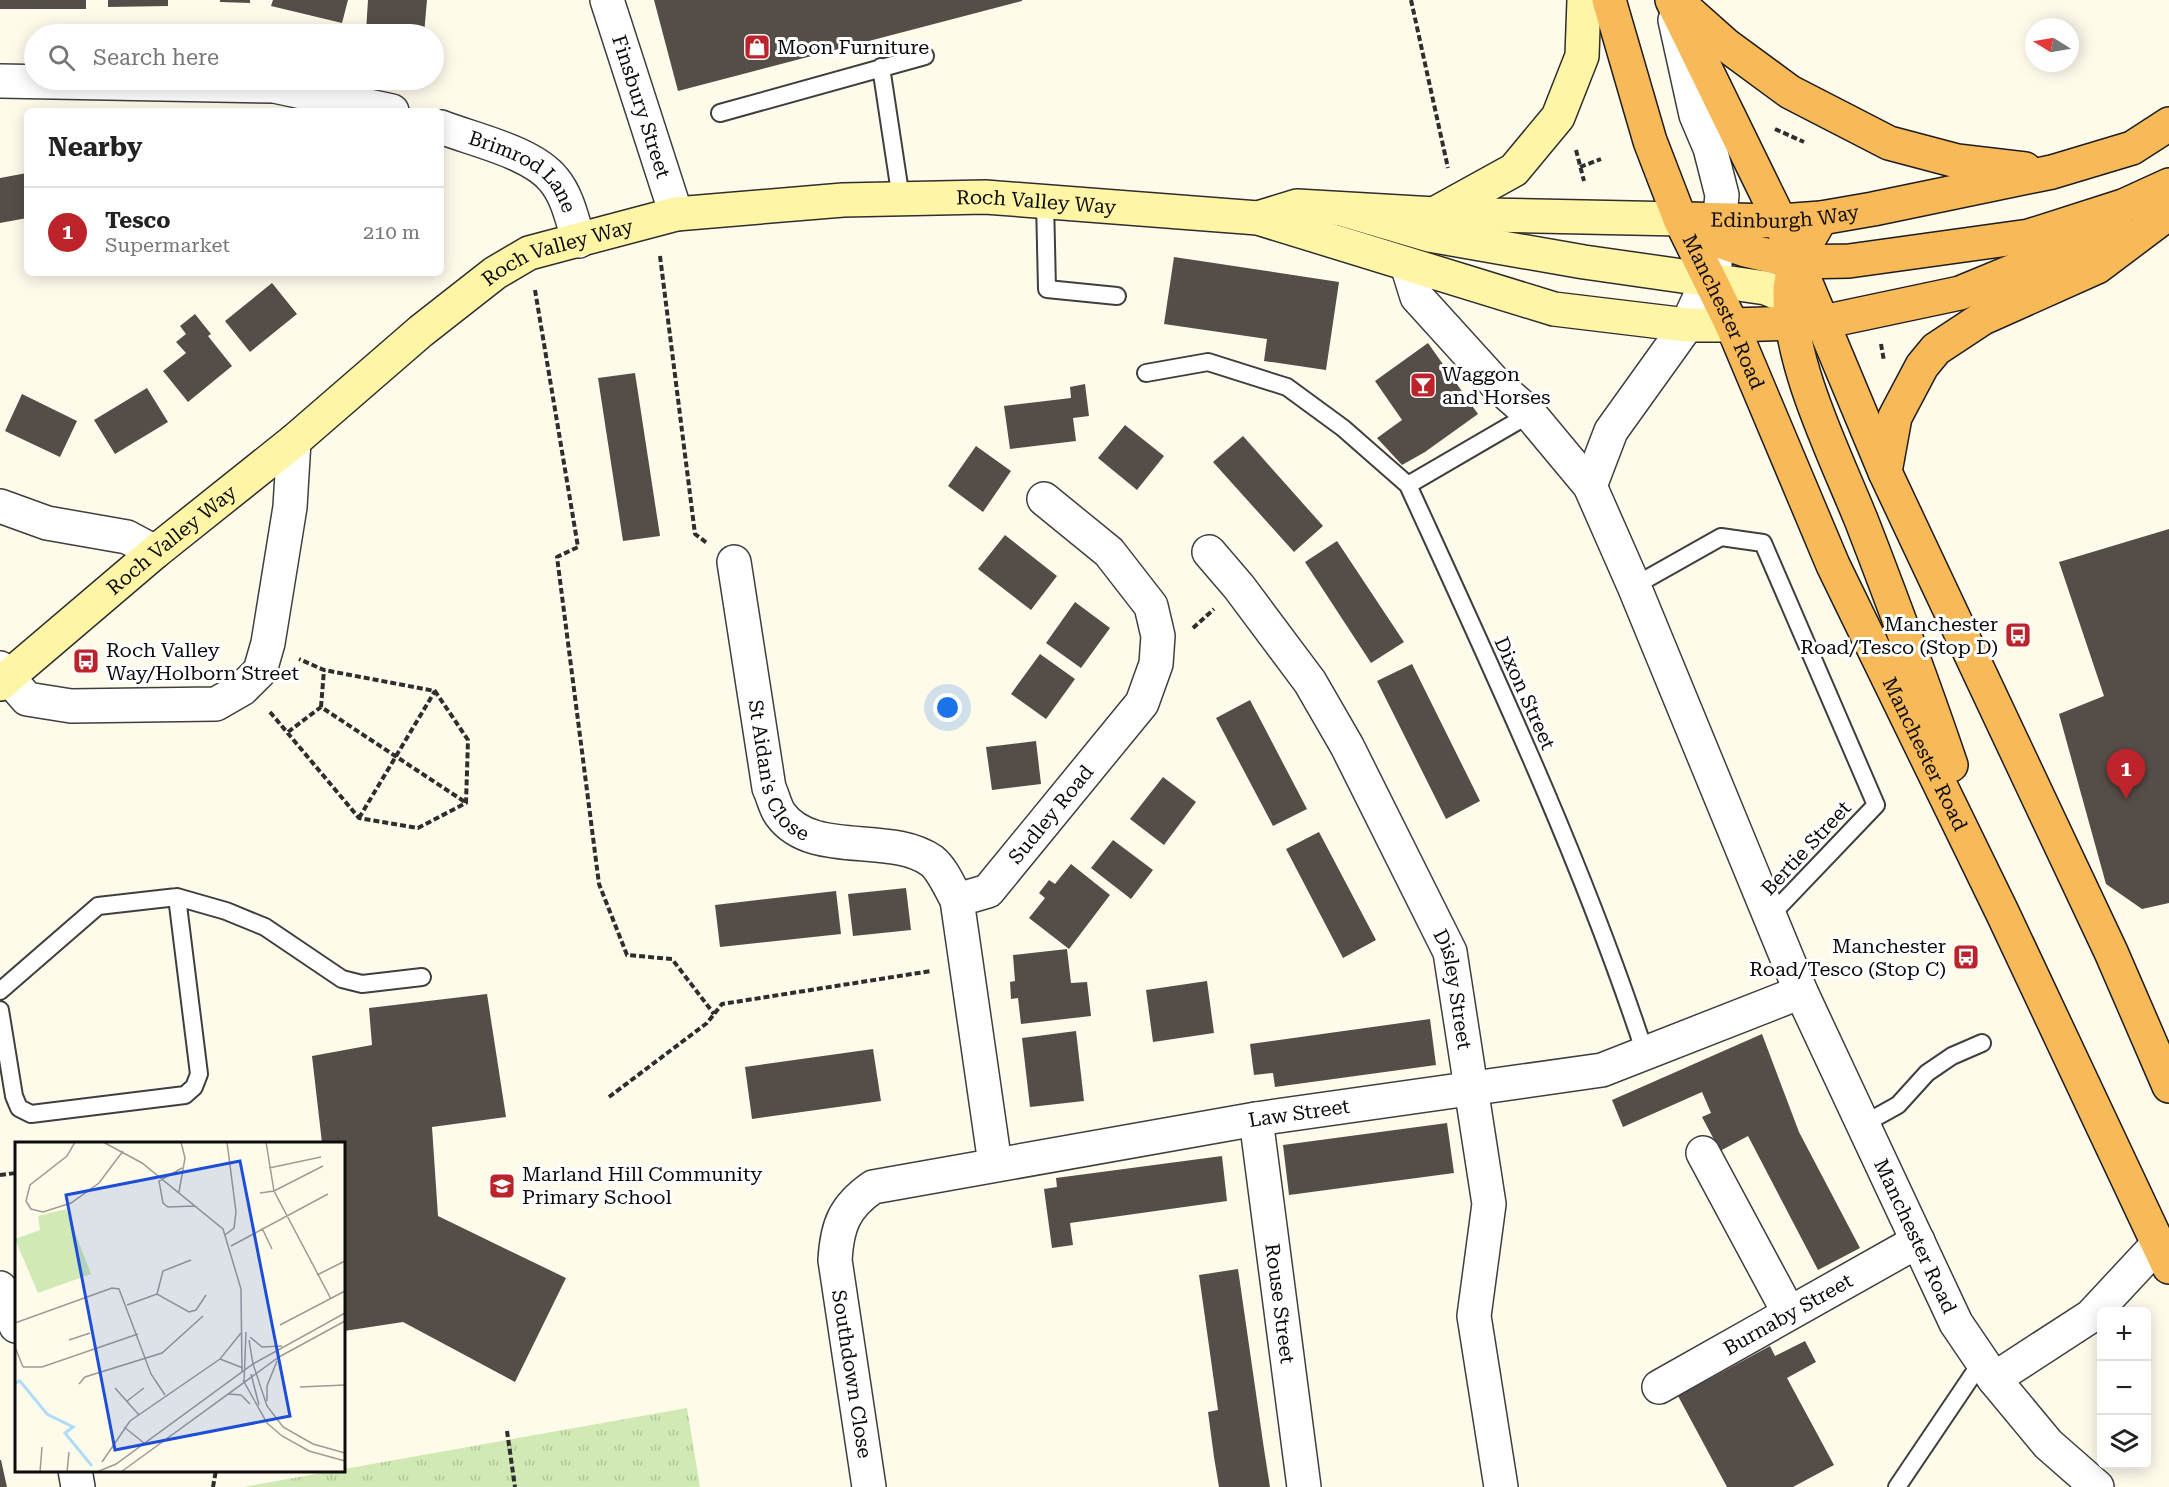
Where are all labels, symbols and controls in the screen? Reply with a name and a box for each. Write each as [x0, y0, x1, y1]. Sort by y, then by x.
north arrow [2025, 18, 2079, 72]
search box [24, 24, 444, 90]
street label: Finsbury Street [607, 32, 676, 182]
shop icon: Moon Furniture [742, 32, 772, 62]
place label: Moon Furniture [777, 35, 929, 59]
icon: search [45, 41, 78, 74]
text: Search here [93, 45, 219, 70]
street label: Brimrod Lane [466, 125, 581, 216]
text: Nearby [48, 132, 142, 162]
street label: Roch Valley Way [956, 185, 1117, 219]
street label: Edinburgh Way [1710, 200, 1861, 233]
text: Tesco [105, 208, 170, 233]
street label: Roch Valley Way [477, 214, 636, 291]
text: 1 [62, 220, 73, 244]
text: 210 m [363, 220, 420, 244]
street label: Manchester Road [1677, 230, 1770, 393]
text: Supermarket [105, 233, 230, 257]
place label: Waggon and Horses [1442, 362, 1550, 409]
bar icon: Waggon and Horses [1408, 370, 1438, 400]
street label: Roch Valley Way [102, 480, 241, 600]
place label: Manchester Road/Tesco (Stop D) [1800, 612, 1998, 659]
bus stop icon: Manchester Road/Tesco (Stop D) [2003, 620, 2033, 650]
street label: Dixon Street [1489, 633, 1561, 754]
place label: Roch Valley Way/Holborn Street [106, 638, 299, 685]
bus stop icon: Roch Valley Way/Holborn Street [71, 646, 101, 676]
street label: Manchester Road [1877, 673, 1973, 835]
your location [933, 693, 962, 722]
street label: St Aidan's Close [744, 698, 813, 846]
pin: 1 [2106, 750, 2146, 799]
street label: Sudley Road [1003, 760, 1098, 869]
street label: Bertie Street [1756, 795, 1856, 900]
street label: Disley Street [1428, 925, 1477, 1052]
place label: Manchester Road/Tesco (Stop C) [1749, 934, 1946, 981]
bus stop icon: Manchester Road/Tesco (Stop C) [1951, 942, 1981, 972]
street label: Law Street [1246, 1094, 1352, 1132]
inset map [15, 1142, 345, 1472]
street label: Manchester Road [1869, 1155, 1962, 1317]
place label: Marland Hill Community Primary School [522, 1162, 763, 1209]
school or university icon: Marland Hill Community Primary School [487, 1171, 517, 1201]
street label: Rouse Street [1260, 1242, 1300, 1366]
street label: Burnaby Street [1719, 1268, 1857, 1360]
street label: Southdown Close [827, 1288, 877, 1460]
map controls [2097, 1307, 2151, 1469]
button: + [2097, 1307, 2151, 1361]
button: − [2097, 1361, 2151, 1415]
button: layers [2097, 1415, 2151, 1469]

